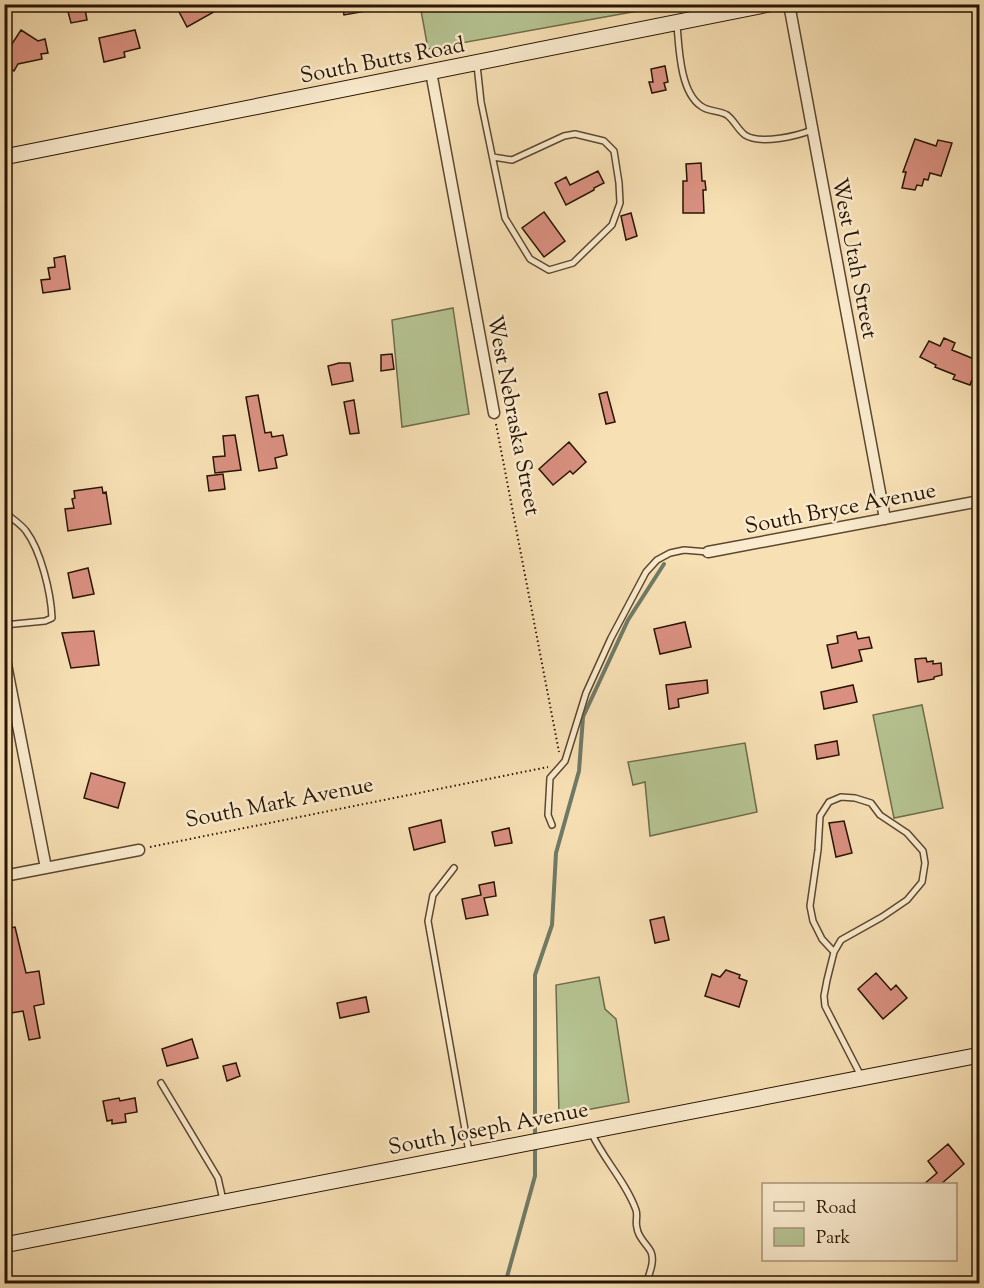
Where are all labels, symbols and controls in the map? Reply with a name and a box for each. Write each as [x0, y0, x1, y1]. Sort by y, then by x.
street label: South Butts Road [297, 30, 468, 94]
street label: West Utah Street [822, 175, 884, 342]
street label: West Nebraska Street [477, 313, 547, 519]
street label: South Bryce Avenue [742, 476, 939, 544]
street label: South Mark Avenue [183, 770, 377, 838]
street label: South Joseph Avenue [386, 1095, 591, 1165]
legend [762, 1183, 957, 1261]
text: Road [816, 1196, 856, 1222]
text: Park [816, 1226, 851, 1252]

